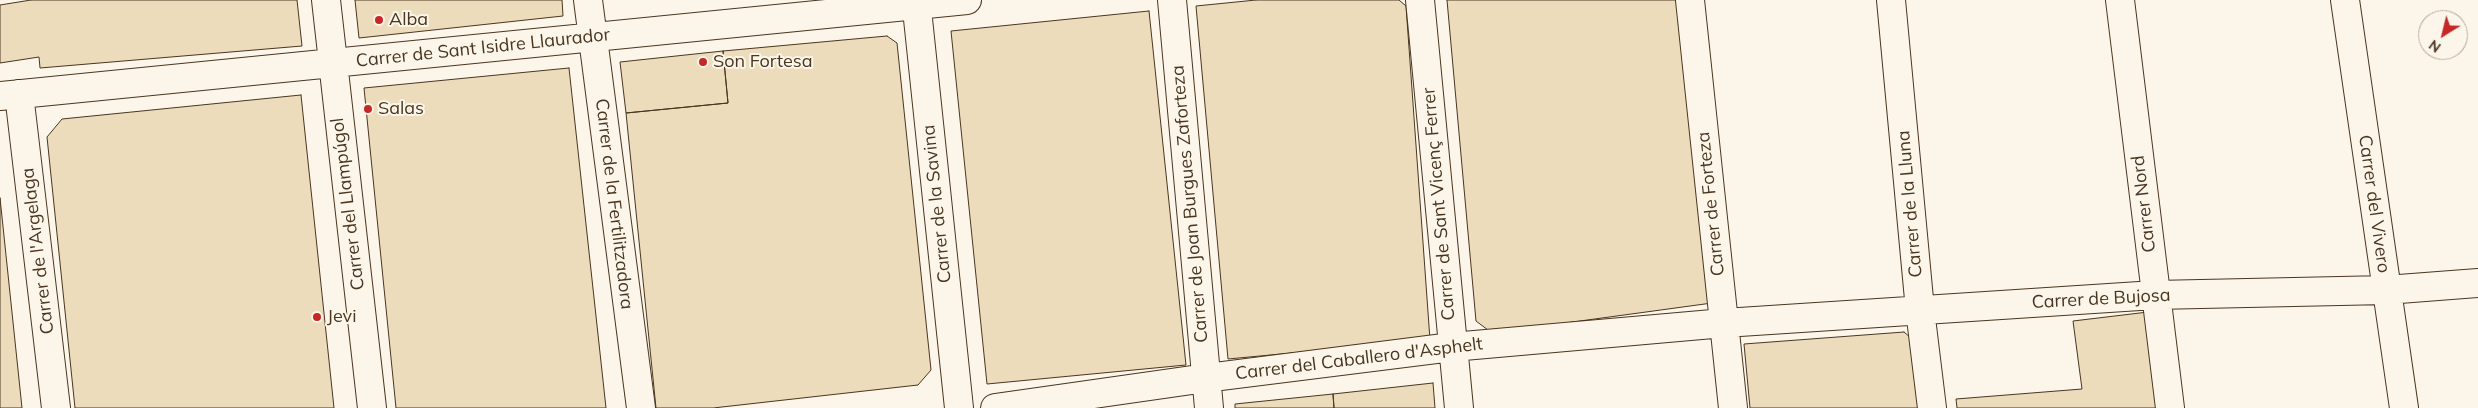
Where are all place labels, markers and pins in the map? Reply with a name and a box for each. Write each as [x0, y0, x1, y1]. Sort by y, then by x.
place label: Alba [389, 9, 428, 31]
marker: Alba [373, 14, 385, 26]
place label: Son Fortesa [713, 51, 813, 73]
marker: Son Fortesa [697, 56, 709, 68]
place label: Salas [378, 98, 424, 120]
marker: Salas [362, 103, 374, 115]
place label: Jevi [327, 306, 356, 328]
marker: Jevi [311, 311, 323, 323]

